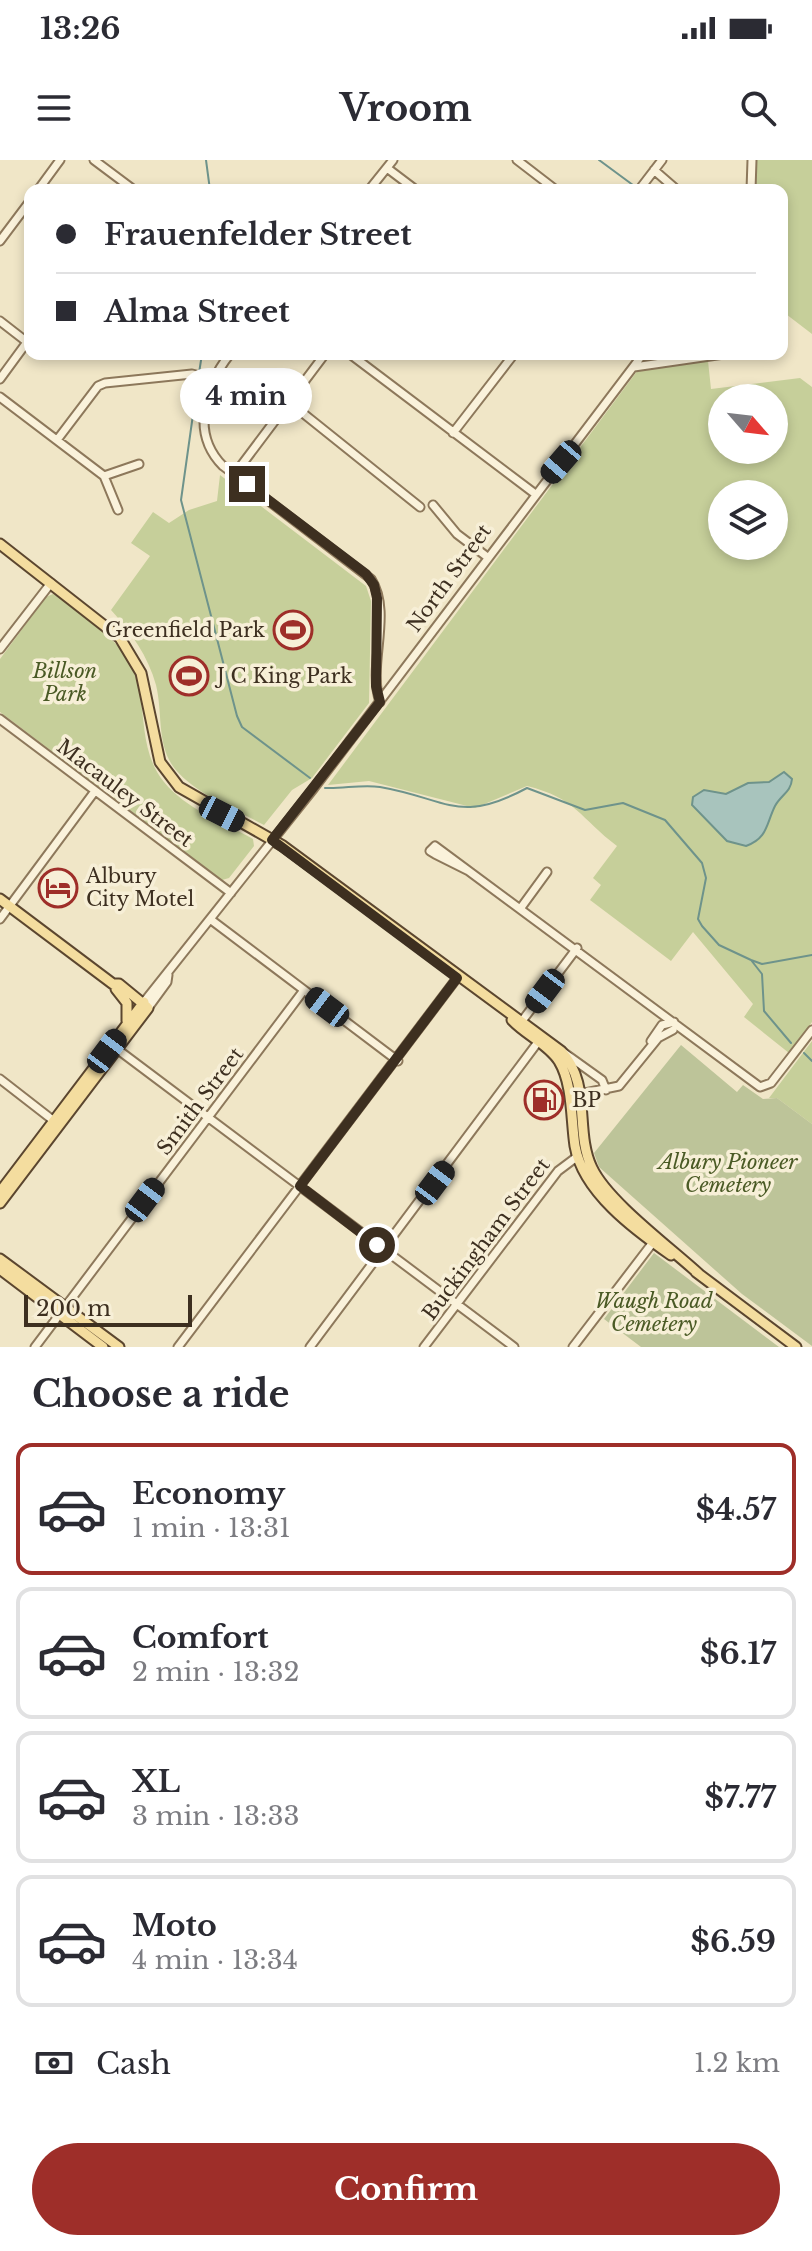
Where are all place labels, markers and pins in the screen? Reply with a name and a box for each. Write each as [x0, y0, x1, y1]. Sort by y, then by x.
sports icon: Greenfield Park [272, 609, 314, 651]
place label: Greenfield Park [105, 618, 266, 642]
sports icon: J C King Park [168, 655, 210, 697]
place label: J C King Park [214, 664, 353, 688]
place label: Albury City Motel [85, 864, 194, 911]
hotel icon: Albury City Motel [37, 867, 79, 909]
fuel station icon: BP [523, 1079, 565, 1121]
place label: BP [572, 1088, 601, 1112]

